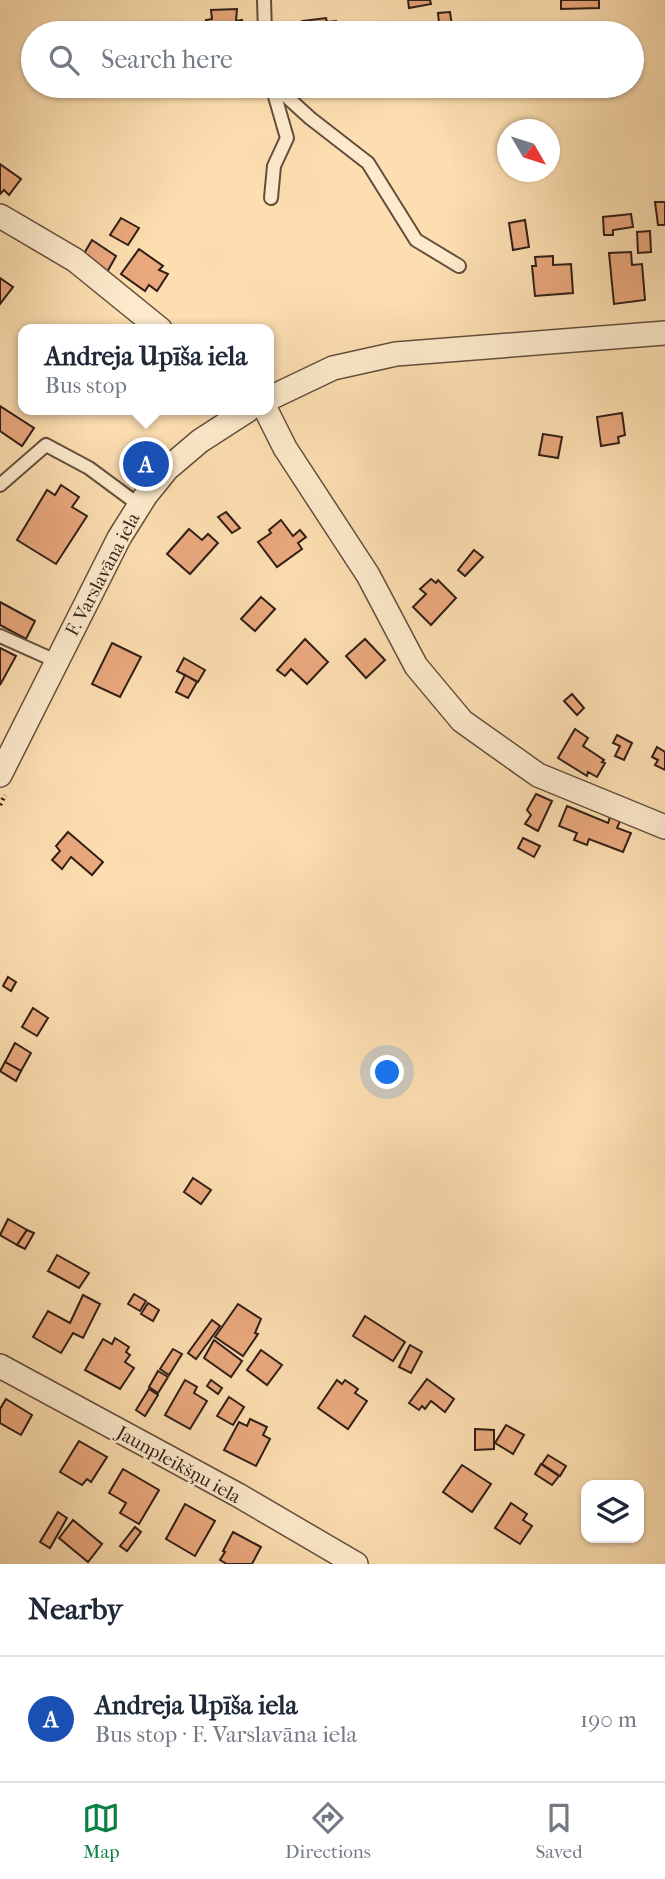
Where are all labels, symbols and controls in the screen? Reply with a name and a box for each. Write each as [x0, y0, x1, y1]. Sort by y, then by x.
search box [21, 21, 644, 98]
icon: search [45, 41, 83, 79]
text: Search here [101, 44, 233, 75]
north arrow [497, 119, 560, 182]
popup [18, 324, 274, 415]
text: Andreja Upīša iela [45, 341, 247, 372]
text: Bus stop [45, 372, 127, 399]
pin: A [123, 438, 169, 490]
street label: F. Varslavāna iela [61, 509, 145, 640]
your location [370, 1055, 404, 1089]
street label: Jaunpleikšņu iela [111, 1421, 245, 1508]
map controls [581, 1480, 644, 1543]
button: layers [581, 1480, 644, 1543]
text: Nearby [28, 1592, 123, 1627]
text: Andreja Upīša iela [95, 1690, 298, 1721]
text: A [44, 1706, 58, 1733]
text: 190 m [580, 1706, 637, 1733]
text: Bus stop · F. Varslavāna iela [95, 1721, 357, 1748]
tab: Map [82, 1799, 120, 1863]
tab: Directions [285, 1799, 371, 1863]
tab: Saved [535, 1799, 583, 1863]

